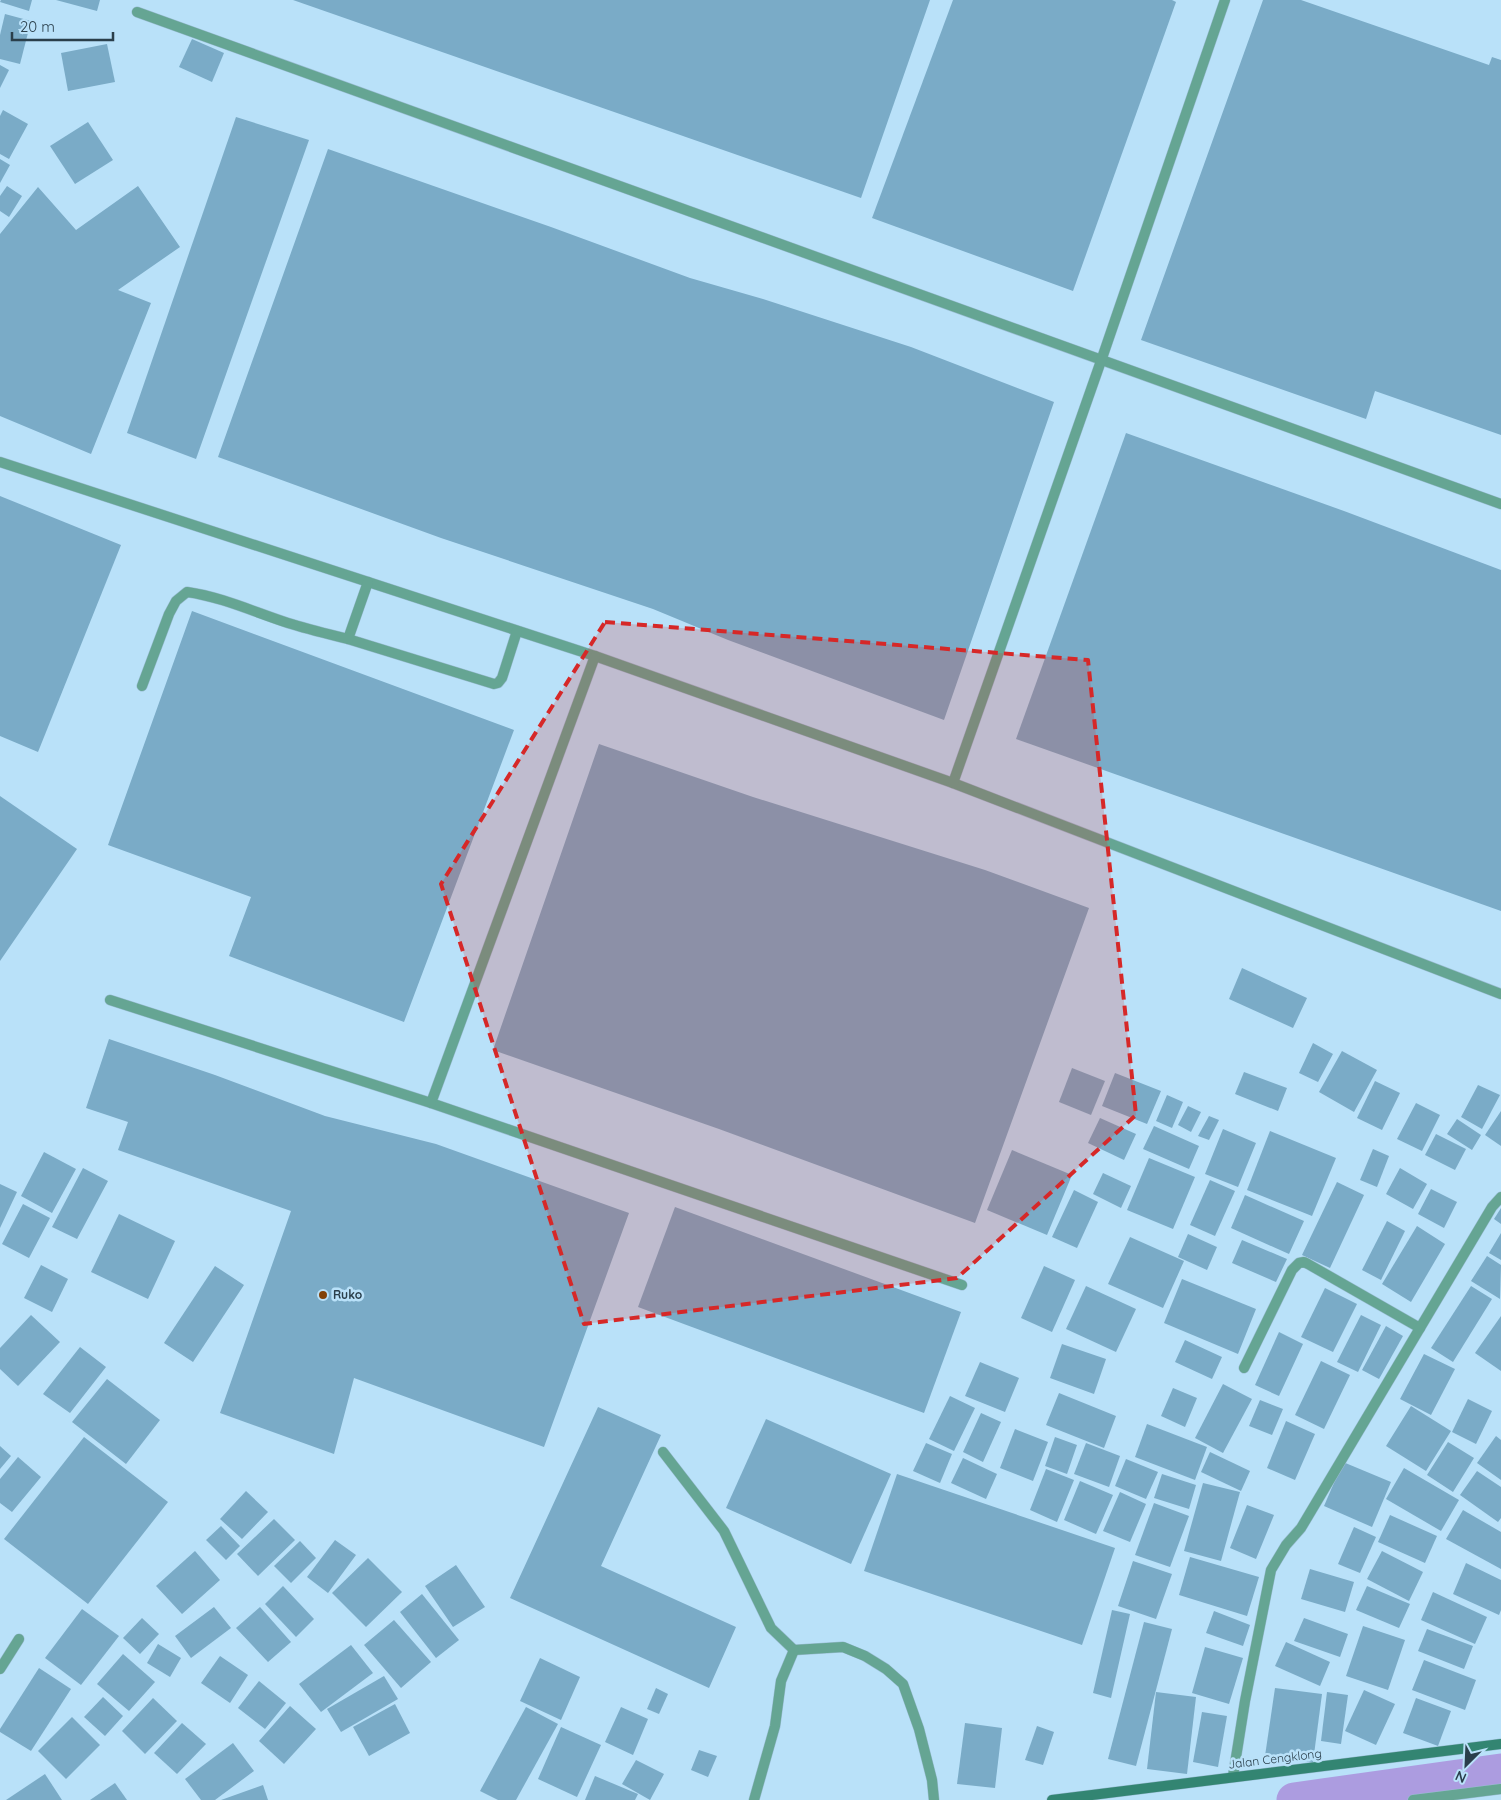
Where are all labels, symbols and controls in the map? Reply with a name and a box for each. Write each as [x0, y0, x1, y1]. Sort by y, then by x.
scale bar [12, 10, 114, 42]
text: 20 m [20, 17, 55, 36]
place label: Ruko [333, 1287, 363, 1302]
marker: Ruko [317, 1289, 329, 1301]
north arrow [1441, 1740, 1491, 1790]
street label: Jalan Cengklong [1227, 1745, 1323, 1772]
text: N [1452, 1767, 1469, 1787]

